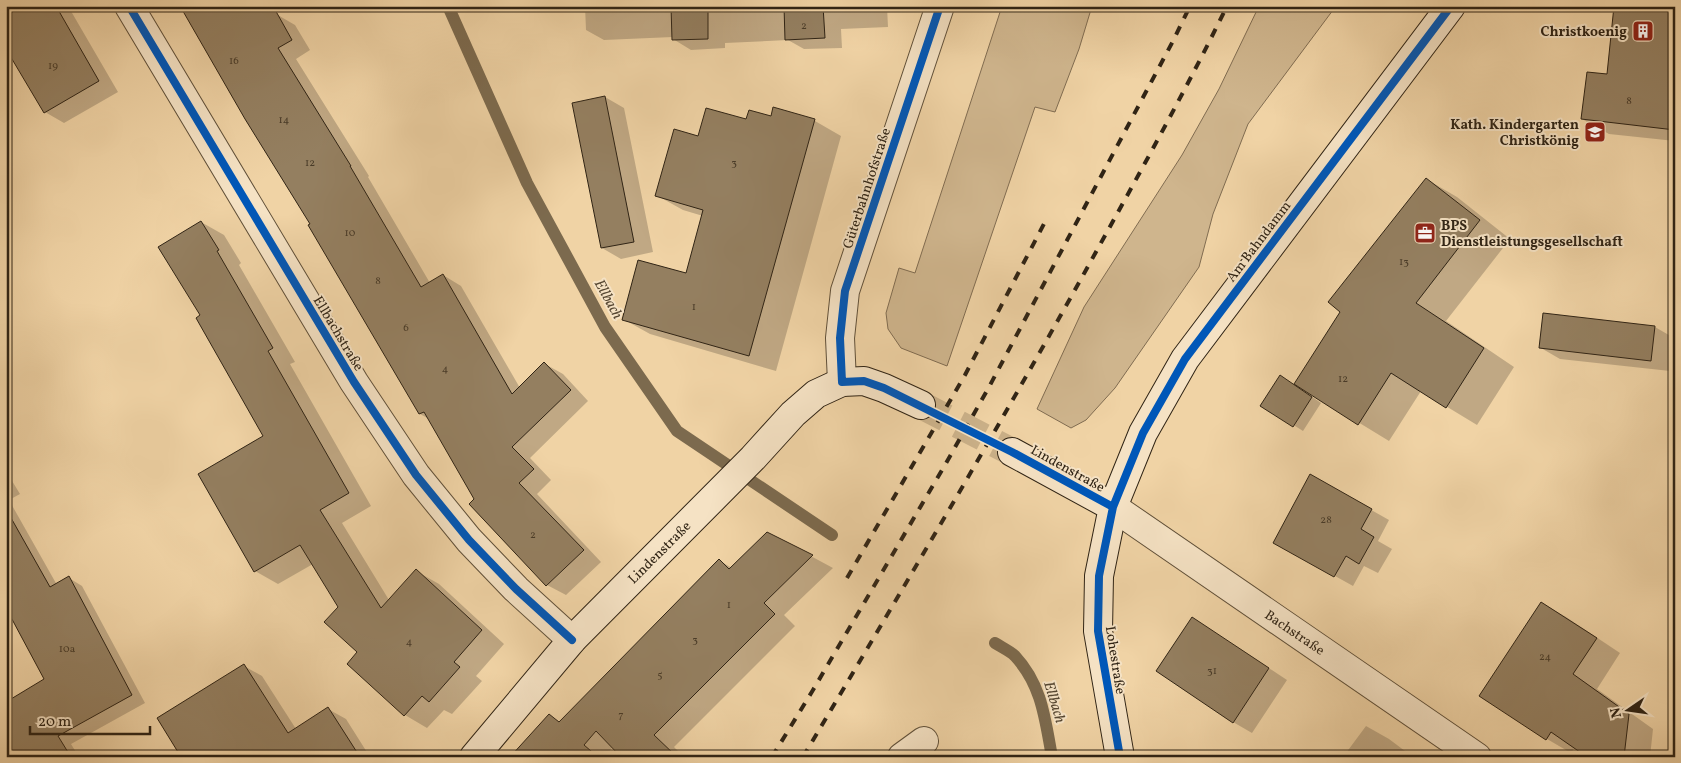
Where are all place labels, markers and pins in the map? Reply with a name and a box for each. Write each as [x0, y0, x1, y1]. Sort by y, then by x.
building icon: Christkoenig [1631, 19, 1655, 43]
place label: Christkoenig [1540, 23, 1627, 42]
place label: Kath. Kindergarten Christkönig [1450, 116, 1579, 151]
school or university icon: Kath. Kindergarten Christkönig [1583, 120, 1607, 144]
place label: BPS Dienstleistungsgesellschaft [1441, 217, 1623, 252]
office icon: BPS Dienstleistungsgesellschaft [1413, 221, 1437, 245]

